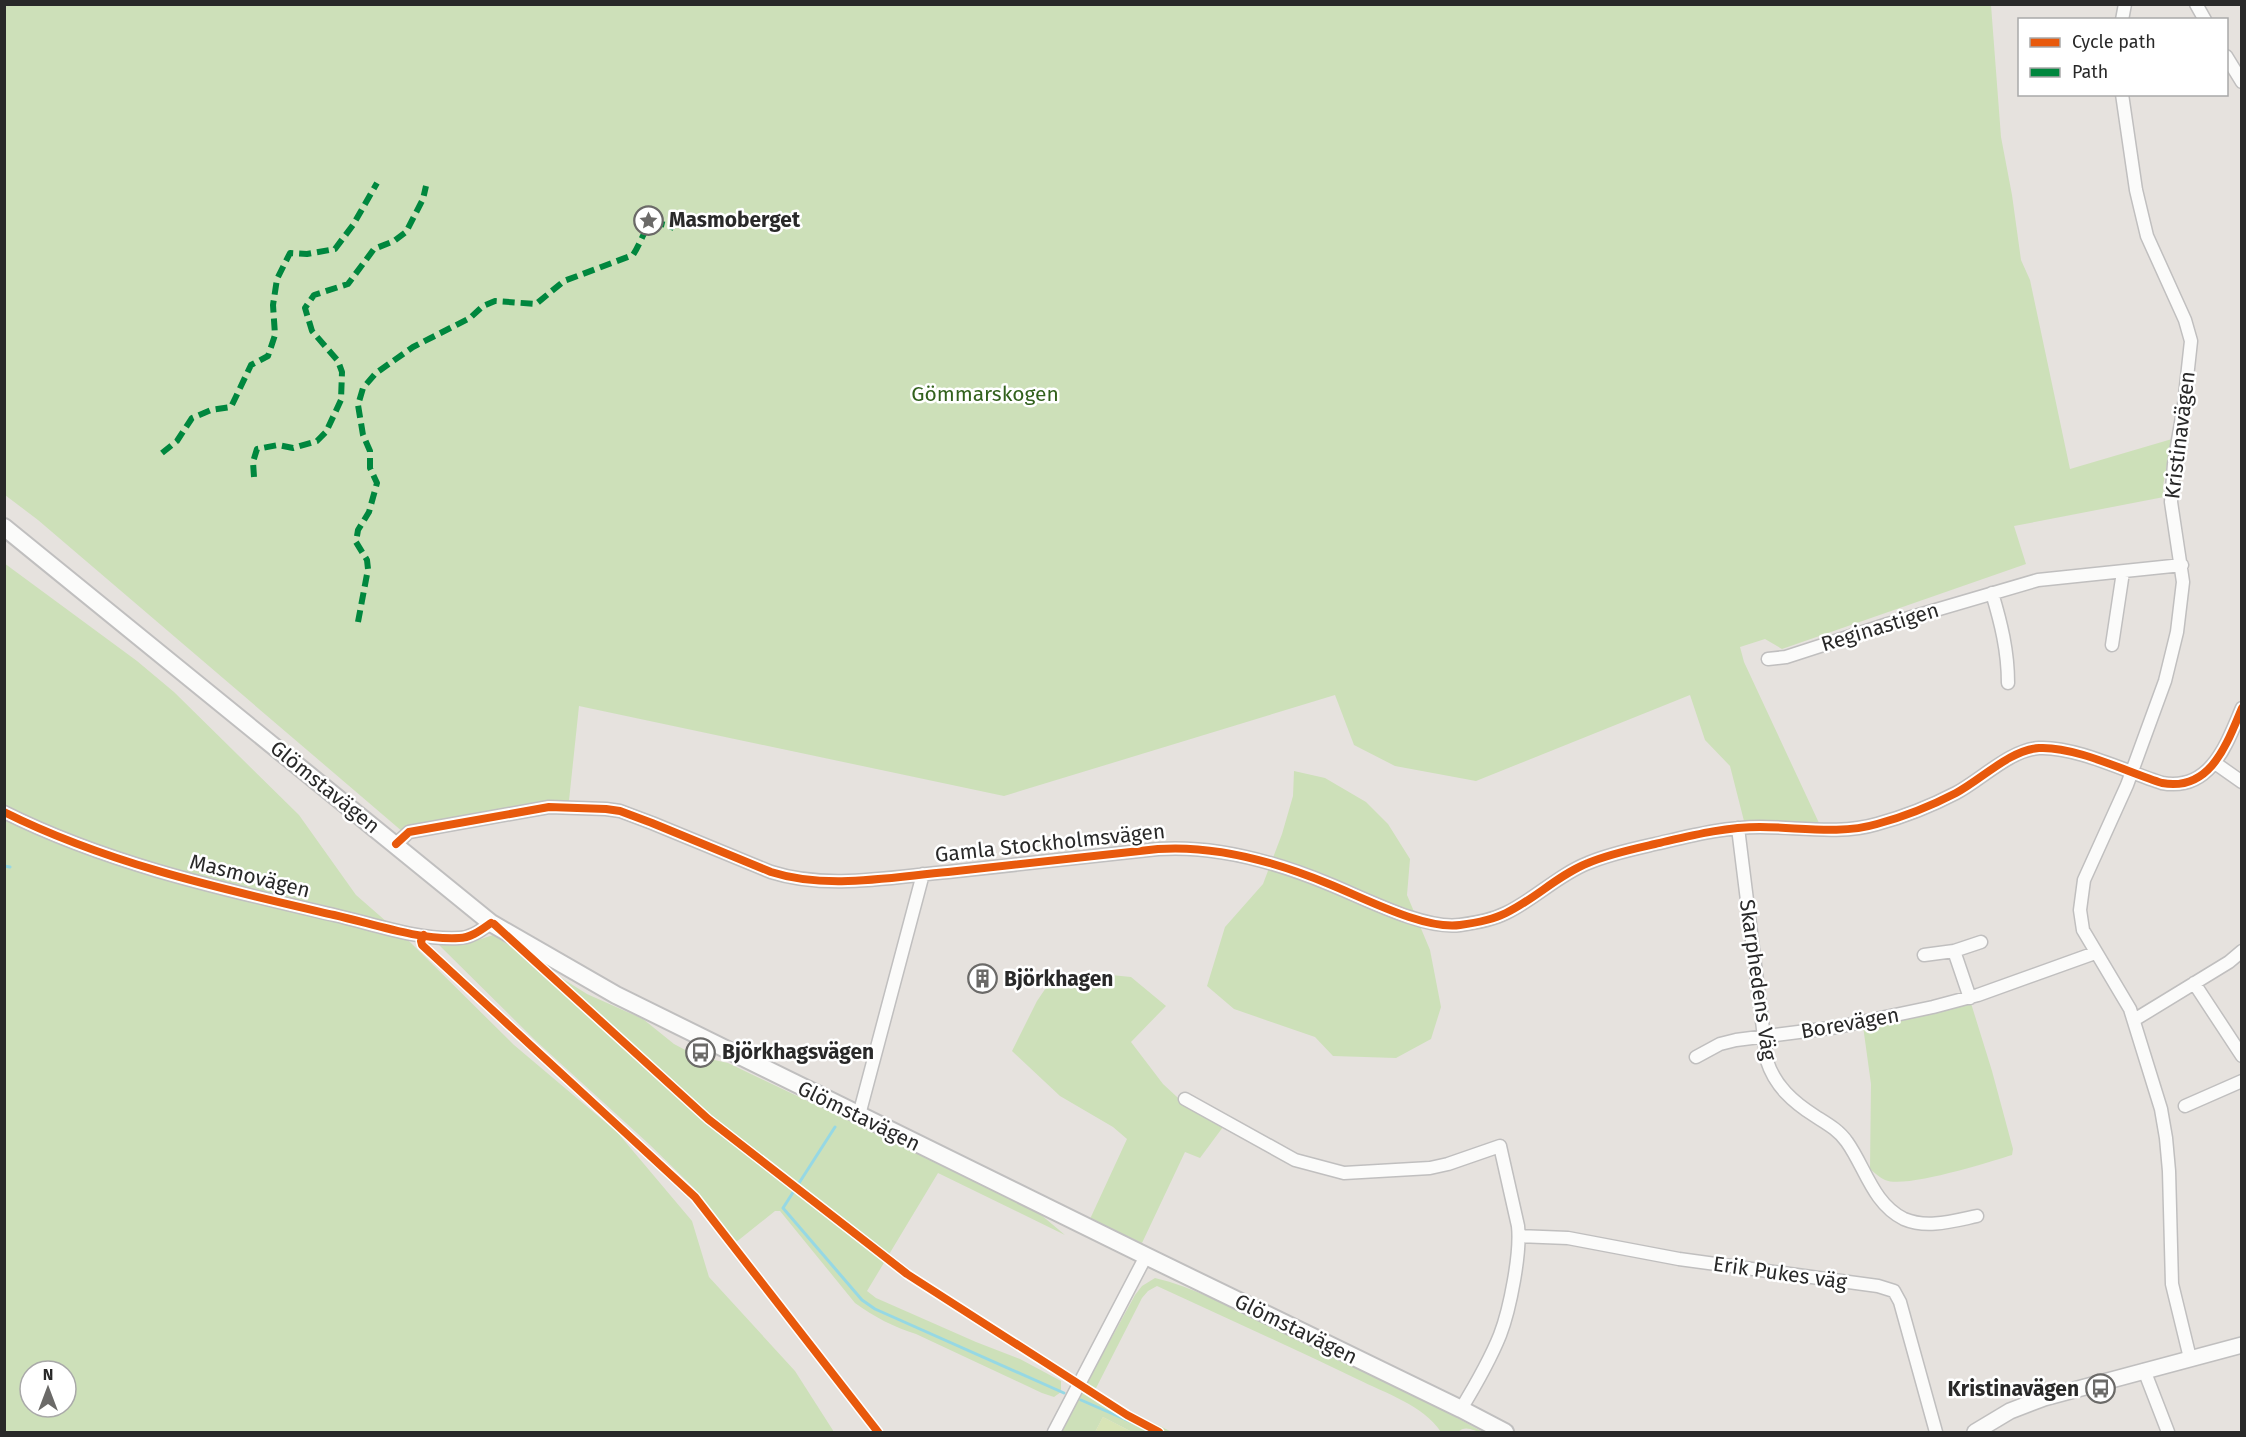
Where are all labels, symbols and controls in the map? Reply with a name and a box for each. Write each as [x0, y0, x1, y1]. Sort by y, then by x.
legend [2018, 18, 2228, 96]
text: Cycle path [2072, 31, 2156, 53]
text: Path [2072, 61, 2108, 83]
place icon: Masmoberget [632, 204, 664, 236]
place label: Masmoberget [669, 207, 801, 233]
street label: Kristinavägen [2159, 370, 2201, 500]
park label: Gömmarskogen [911, 381, 1059, 407]
street label: Reginastigen [1818, 597, 1942, 657]
street label: Glömstavägen [265, 735, 385, 839]
street label: Gamla Stockholmsvägen [934, 818, 1166, 868]
street label: Masmovägen [187, 848, 313, 904]
street label: Skarphedens Väg [1734, 898, 1782, 1062]
building icon: Björkhagen [967, 963, 999, 995]
place label: Björkhagen [1004, 966, 1113, 992]
street label: Borevägen [1799, 1002, 1901, 1044]
bus stop icon: Björkhagsvägen [685, 1036, 717, 1068]
place label: Björkhagsvägen [722, 1039, 874, 1065]
street label: Glömstavägen [793, 1075, 925, 1157]
street label: Erik Pukes väg [1711, 1251, 1849, 1295]
street label: Glömstavägen [1230, 1288, 1362, 1370]
north arrow [18, 1359, 78, 1419]
text: N [43, 1365, 53, 1384]
bus stop icon: Kristinavägen [2084, 1373, 2116, 1405]
place label: Kristinavägen [1947, 1376, 2079, 1402]

